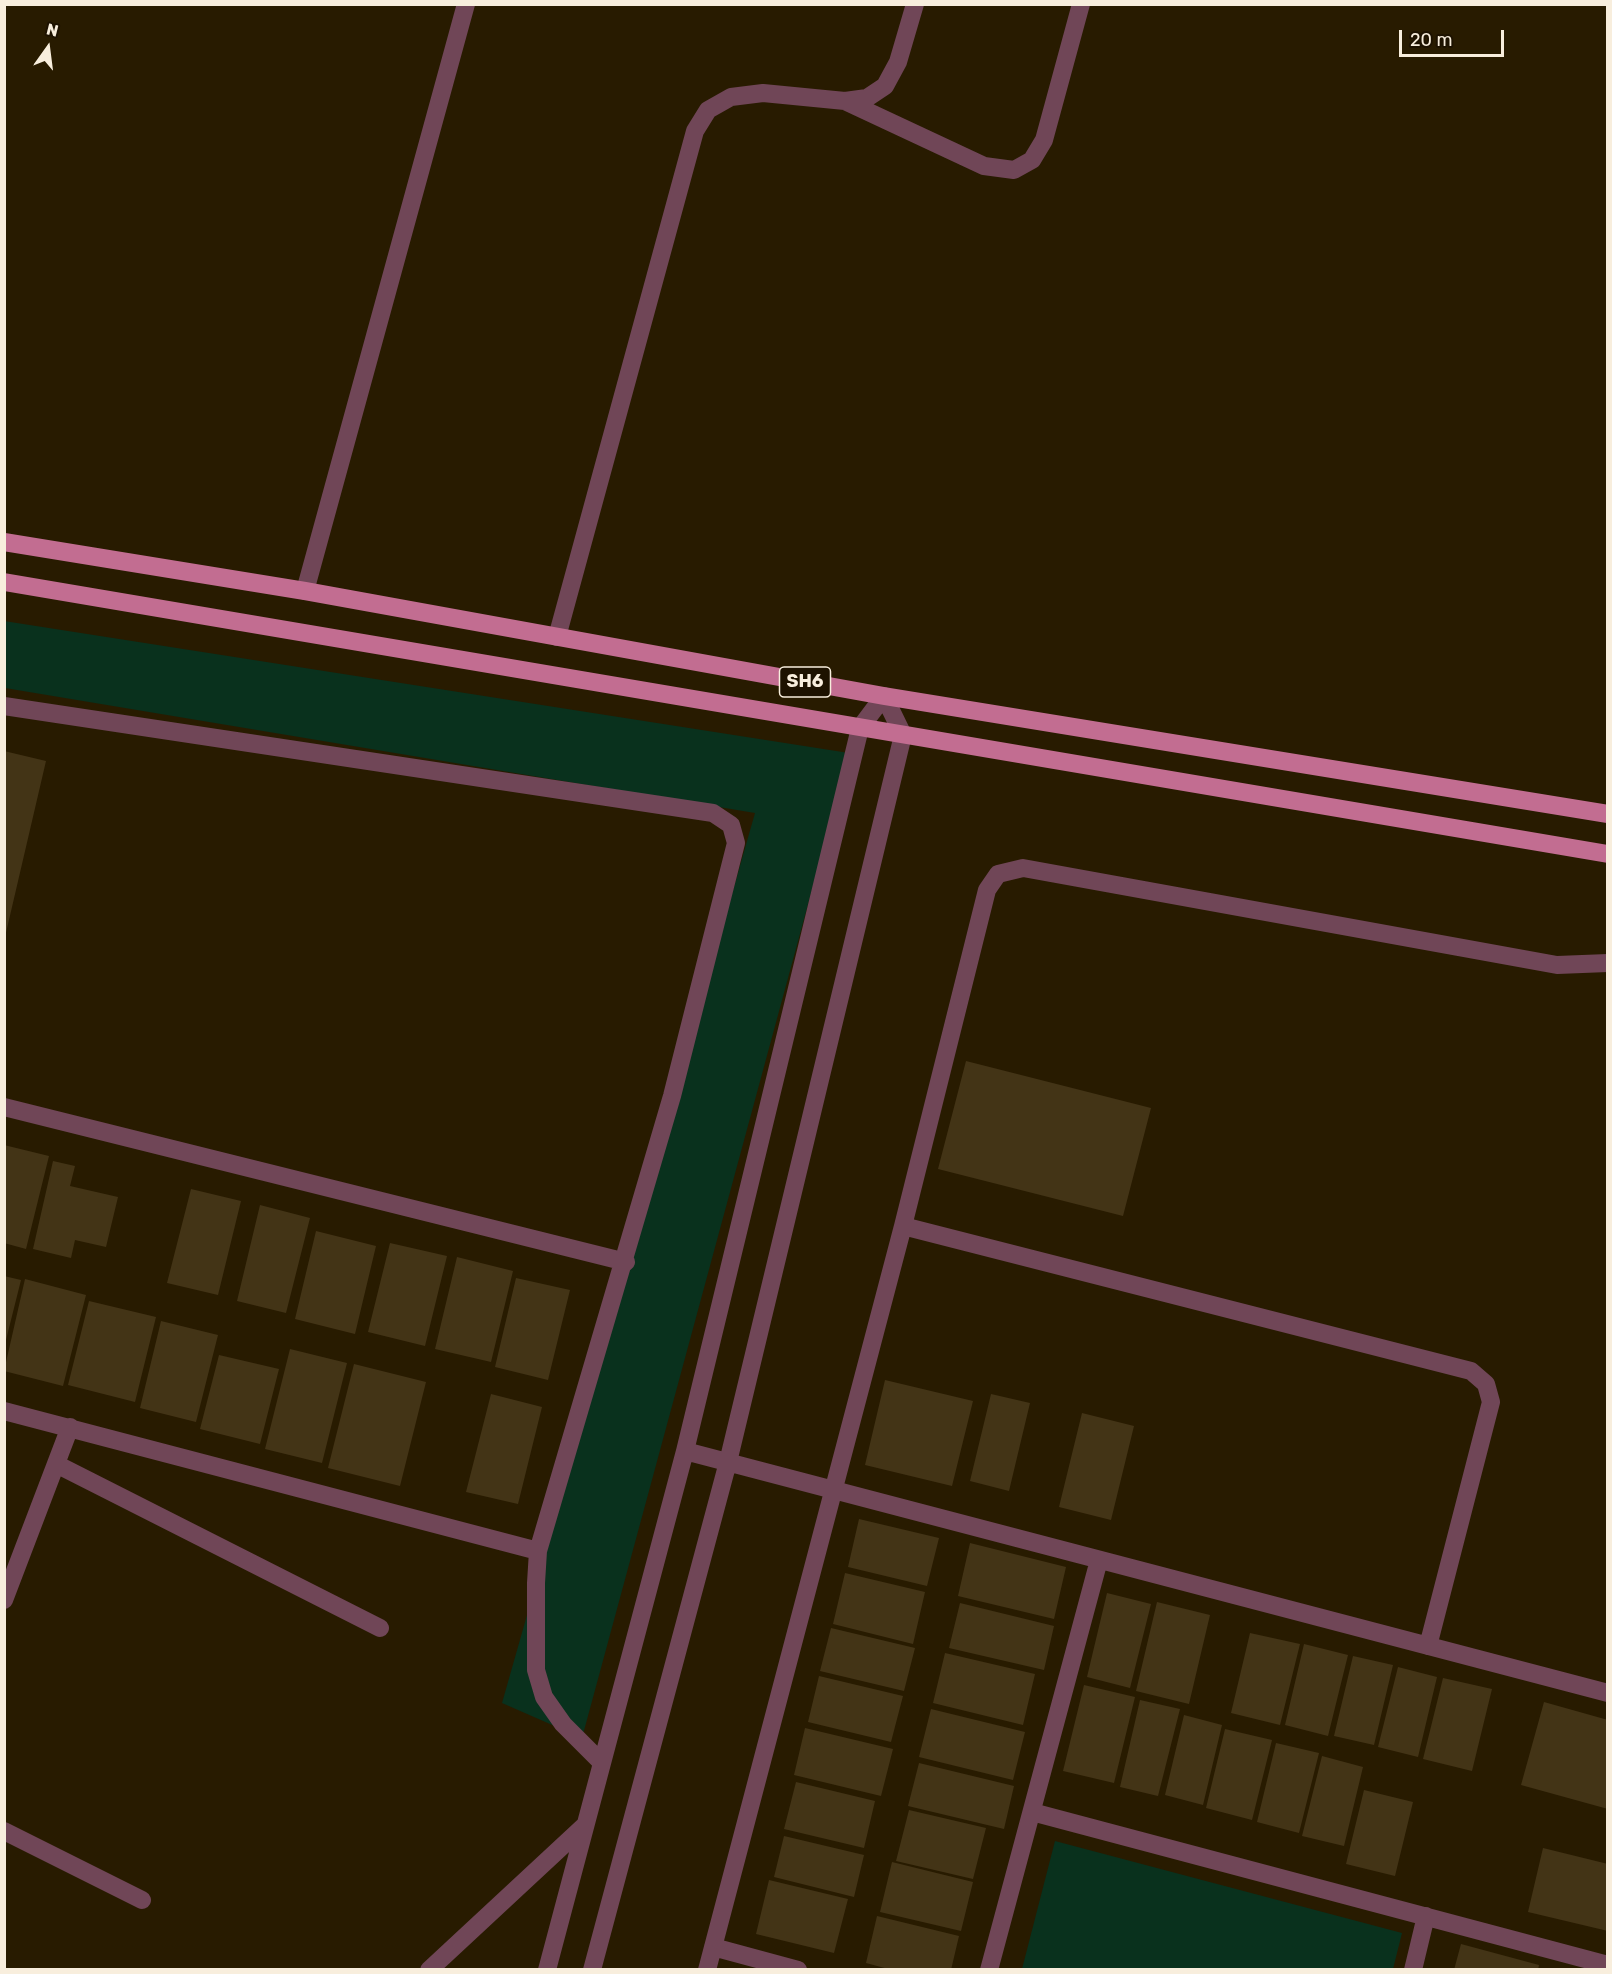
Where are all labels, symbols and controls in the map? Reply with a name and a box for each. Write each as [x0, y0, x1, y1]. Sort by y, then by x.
north arrow [18, 18, 78, 78]
scale bar [1402, 18, 1507, 56]
text: N [45, 19, 60, 41]
text: 20 m [1410, 29, 1452, 51]
road number: SH6 [780, 667, 830, 697]

